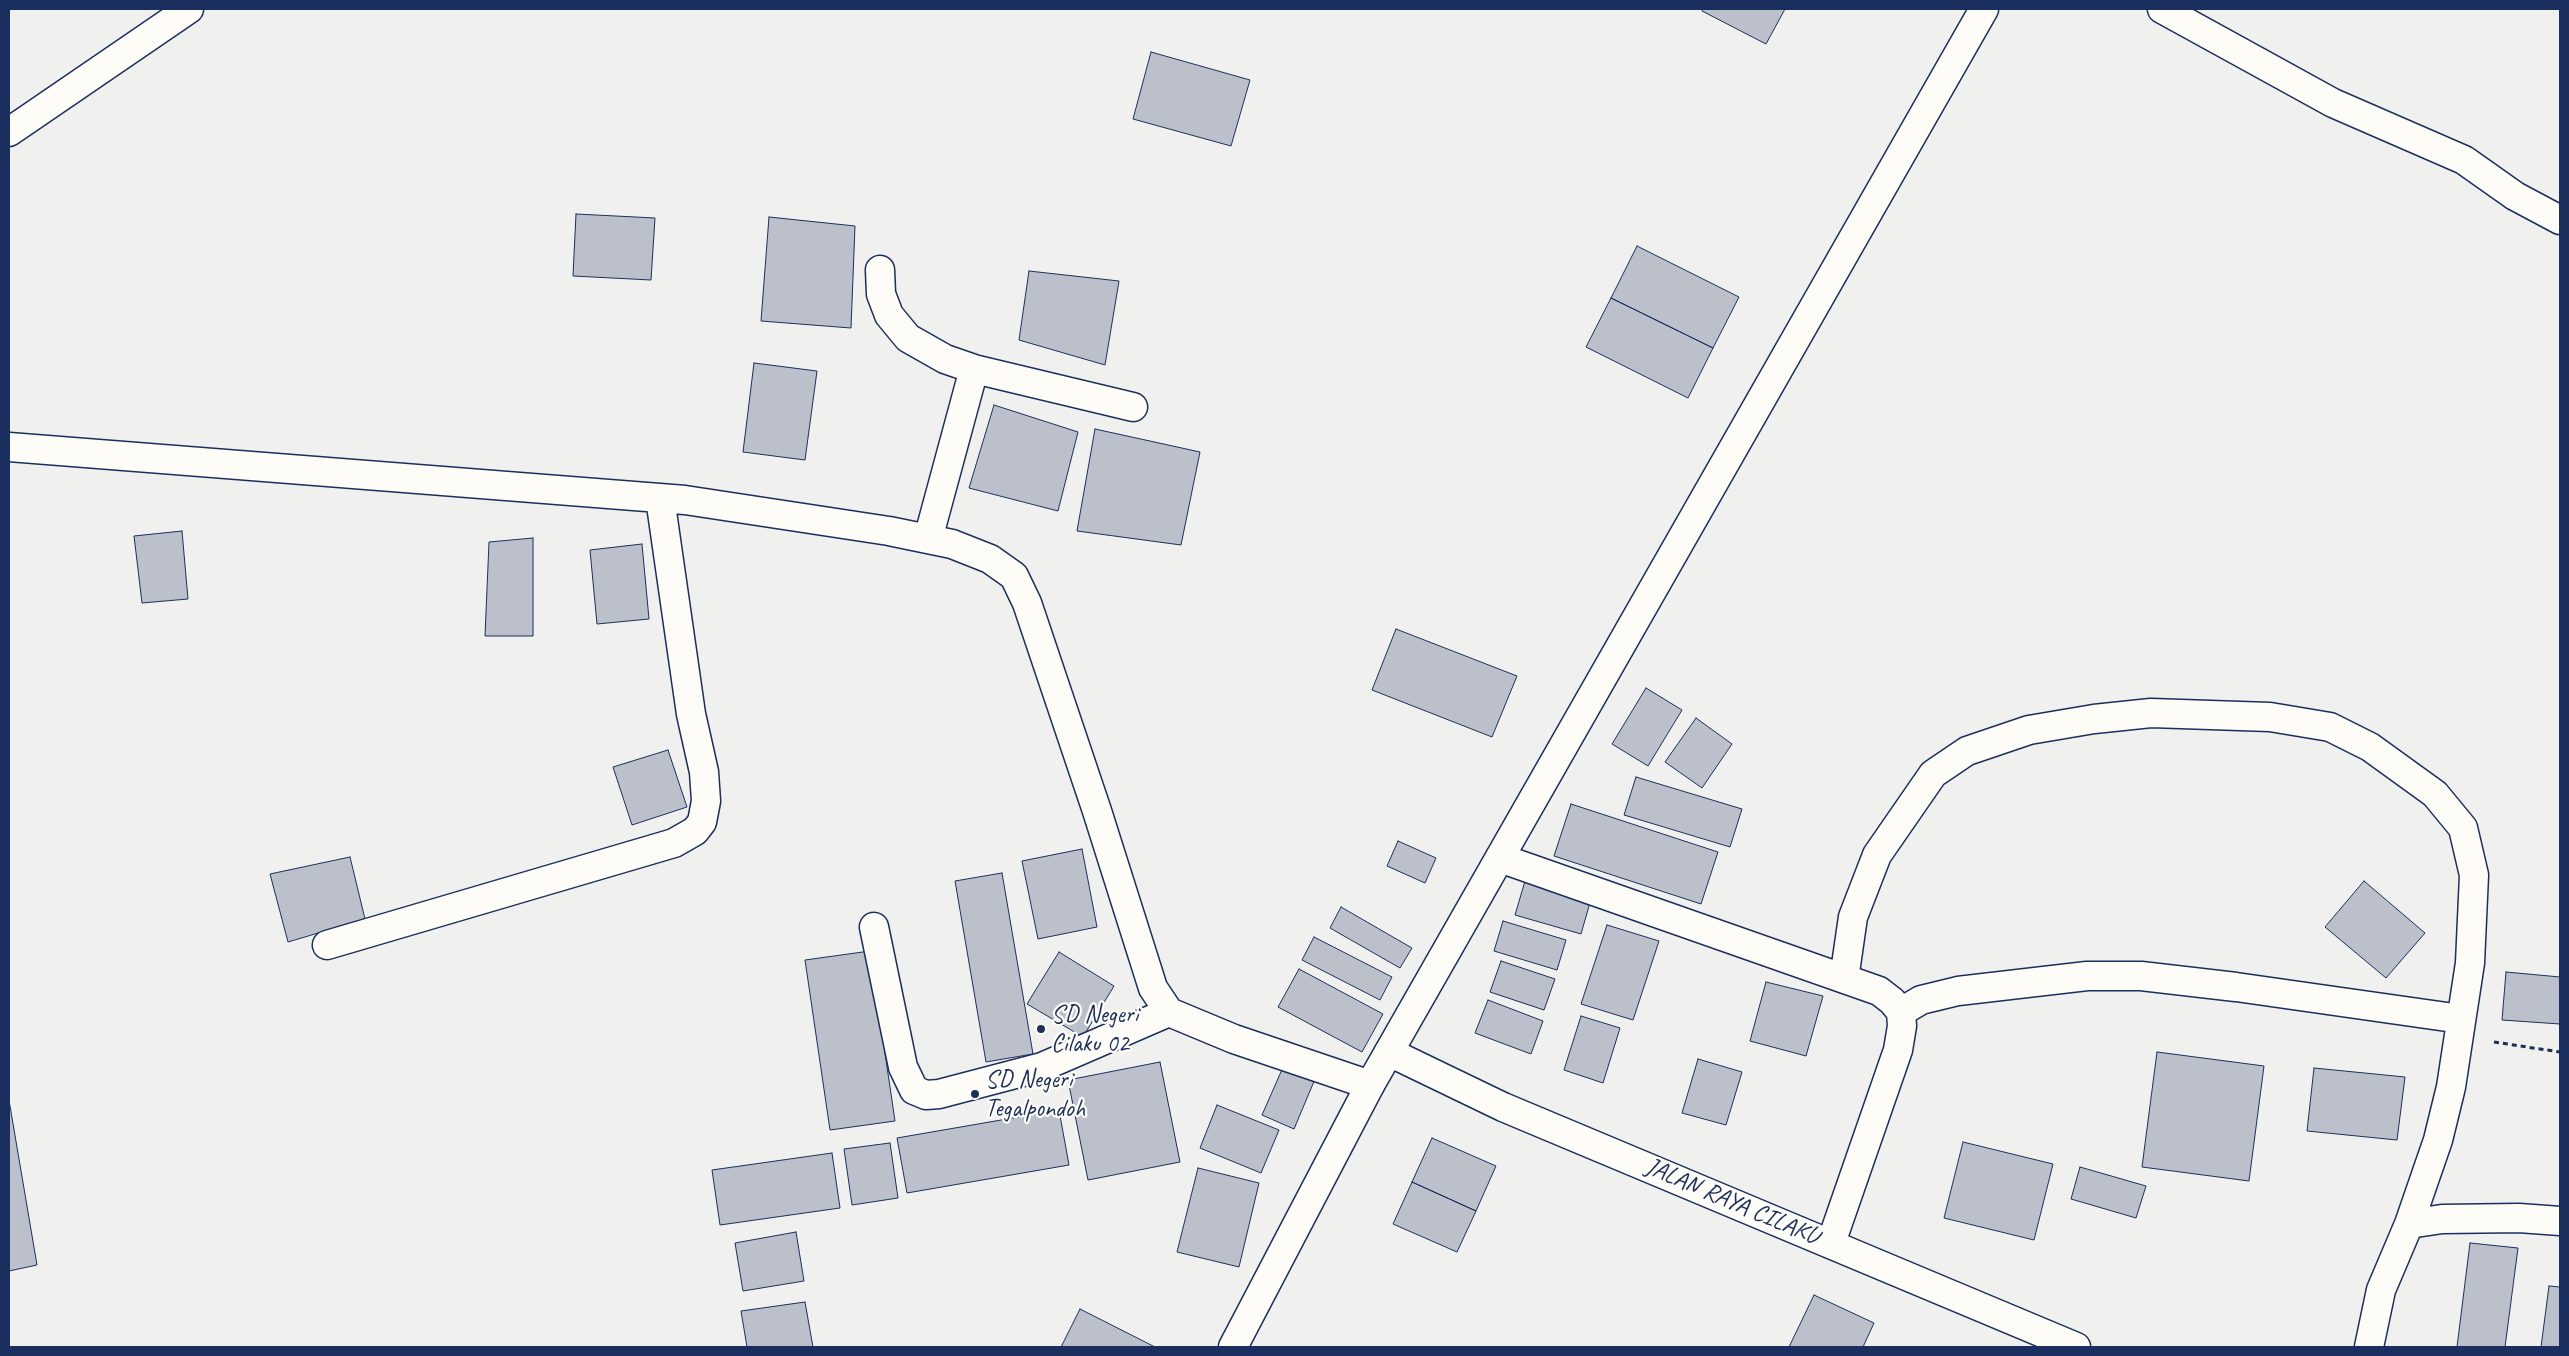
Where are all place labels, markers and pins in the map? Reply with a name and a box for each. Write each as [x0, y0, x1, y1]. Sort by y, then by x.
place label: SD Negeri Cilaku 02 [1051, 1000, 1138, 1059]
marker: SD Negeri Cilaku 02 [1035, 1023, 1047, 1035]
place label: SD Negeri Tegalpondoh [985, 1065, 1085, 1124]
marker: SD Negeri Tegalpondoh [969, 1088, 981, 1100]

